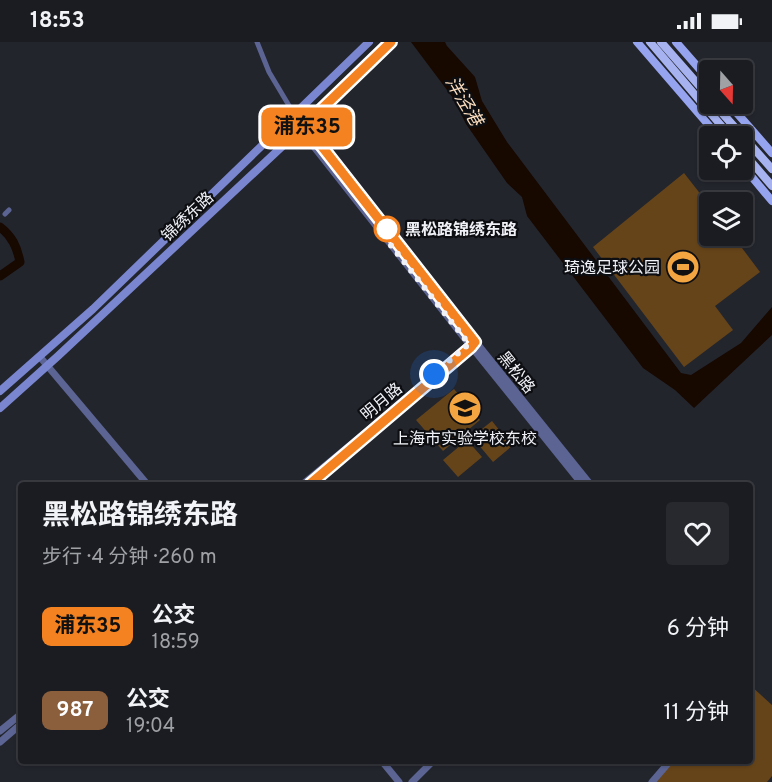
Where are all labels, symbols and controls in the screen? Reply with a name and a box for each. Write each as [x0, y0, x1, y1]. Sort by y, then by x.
text: 18:53 [30, 8, 85, 35]
north arrow [699, 60, 753, 114]
map controls [699, 60, 753, 246]
water label: 洋泾港 [439, 73, 488, 133]
line badge: 浦东35 [265, 108, 349, 146]
text: 浦东35 [273, 114, 341, 141]
button: locate [699, 126, 753, 180]
street label: 锦绣东路 [158, 188, 219, 247]
button: layers [699, 192, 753, 246]
marker: 黑松路锦绣东路 [374, 216, 400, 242]
place label: 黑松路锦绣东路 [405, 220, 517, 241]
sports icon: 琦逸足球公园 [665, 249, 701, 285]
place label: 琦逸足球公园 [564, 259, 660, 279]
street label: 黑松路 [493, 348, 538, 398]
your location [419, 359, 449, 389]
street label: 明月路 [357, 379, 407, 426]
school or university icon: 上海市实验学校东校 [447, 390, 483, 426]
place label: 上海市实验学校东校 [393, 430, 537, 450]
text: 黑松路锦绣东路 [42, 499, 238, 535]
button: heart [666, 502, 729, 565]
text: 步行 · 4 分钟 · 260 m [42, 545, 217, 571]
text: 公交 [151, 603, 195, 630]
text: 浦东35 [54, 613, 121, 640]
text: 6 分钟 [667, 616, 729, 643]
text: 18:59 [151, 630, 200, 656]
text: 公交 [126, 687, 170, 714]
text: 987 [57, 697, 93, 724]
text: 11 分钟 [663, 700, 729, 727]
text: 19:04 [126, 714, 175, 740]

